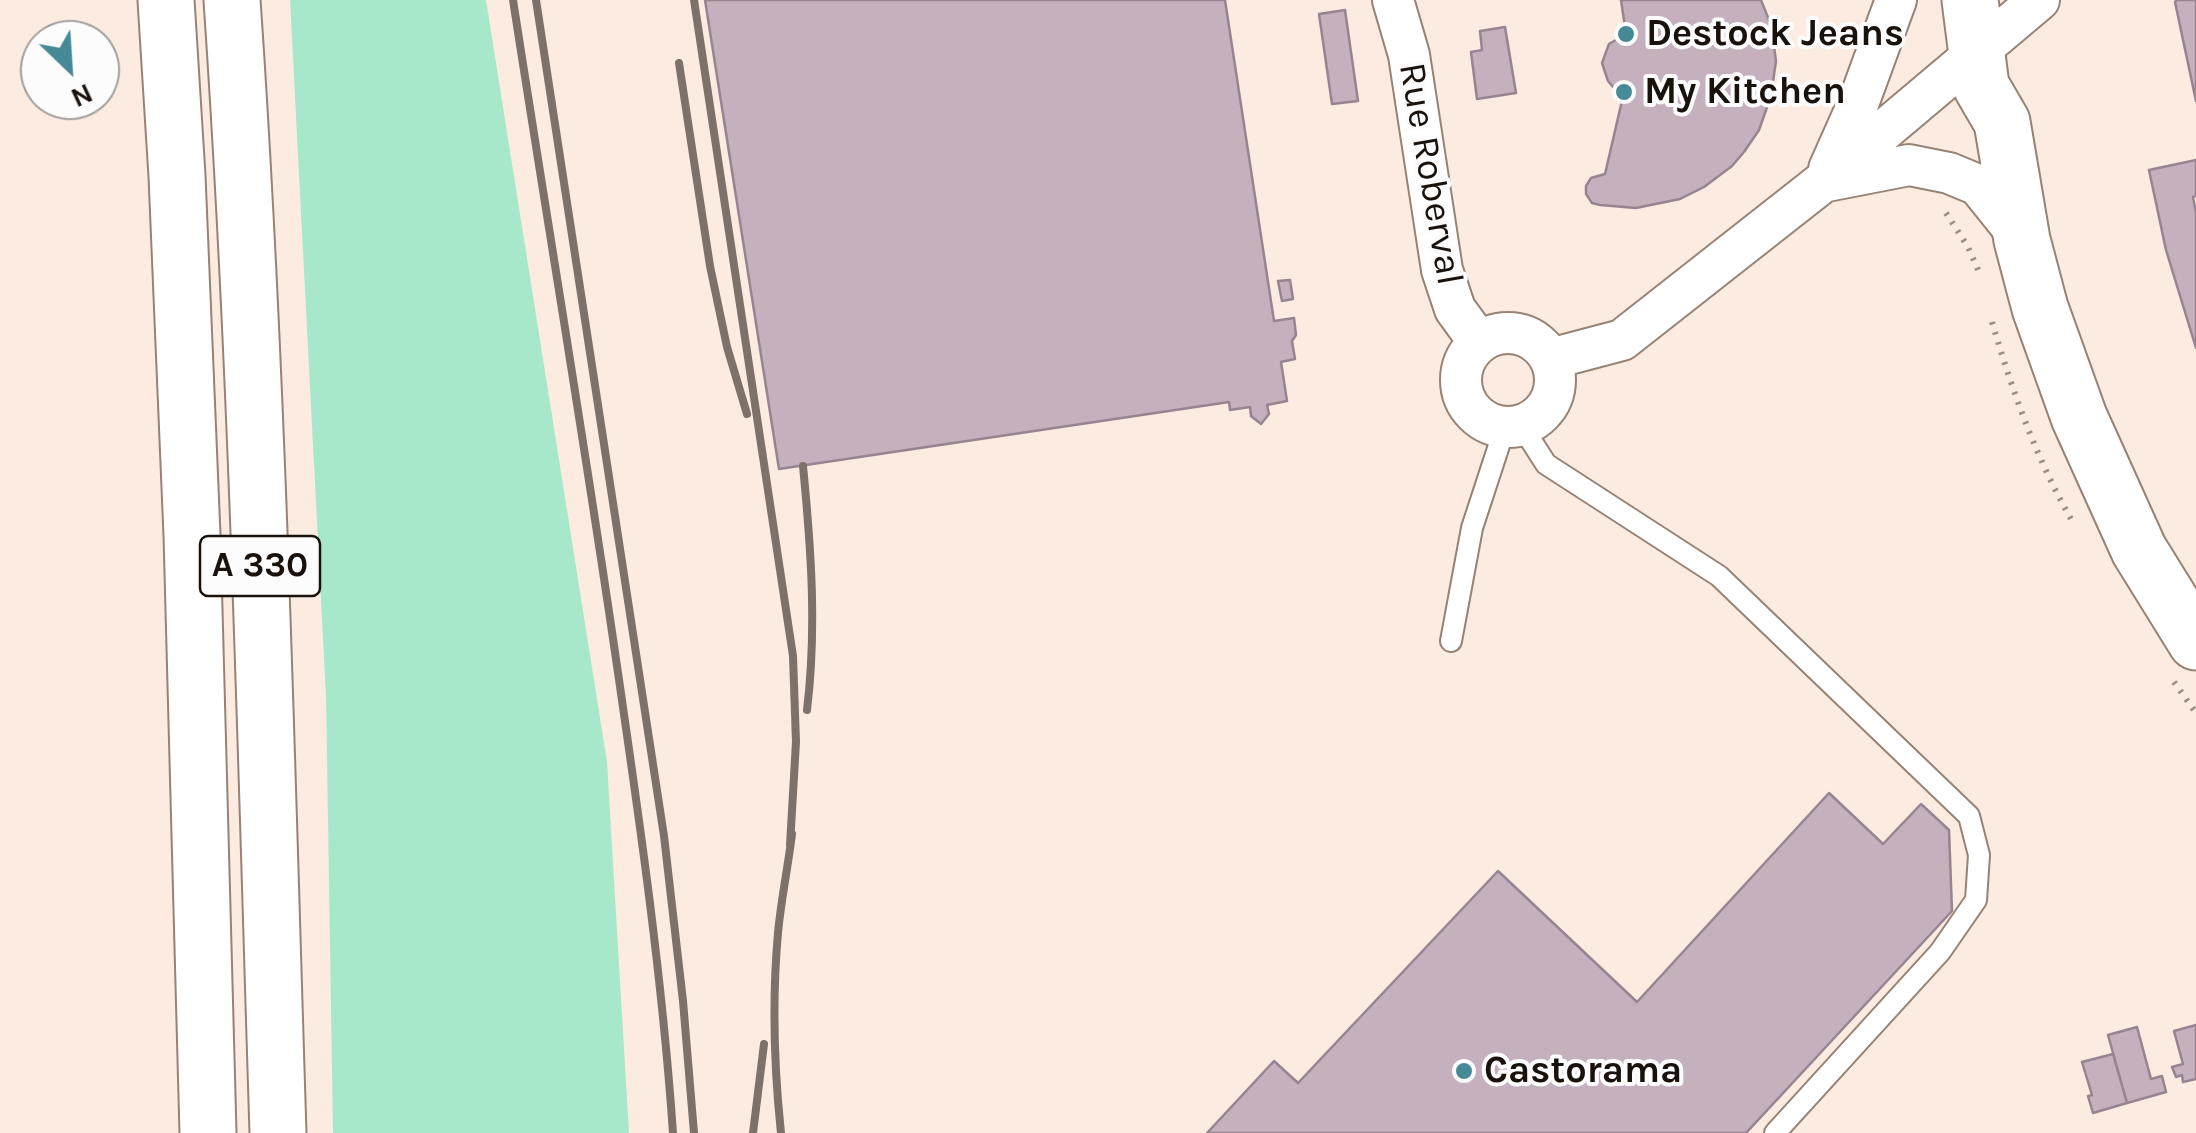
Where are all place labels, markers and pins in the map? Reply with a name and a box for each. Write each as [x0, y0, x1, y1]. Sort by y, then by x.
place label: Destock Jeans [1646, 11, 1904, 57]
marker: Destock Jeans [1615, 23, 1637, 45]
place label: My Kitchen [1644, 69, 1846, 115]
marker: My Kitchen [1613, 81, 1635, 103]
place label: Castorama [1484, 1048, 1682, 1094]
marker: Castorama [1453, 1060, 1475, 1082]

